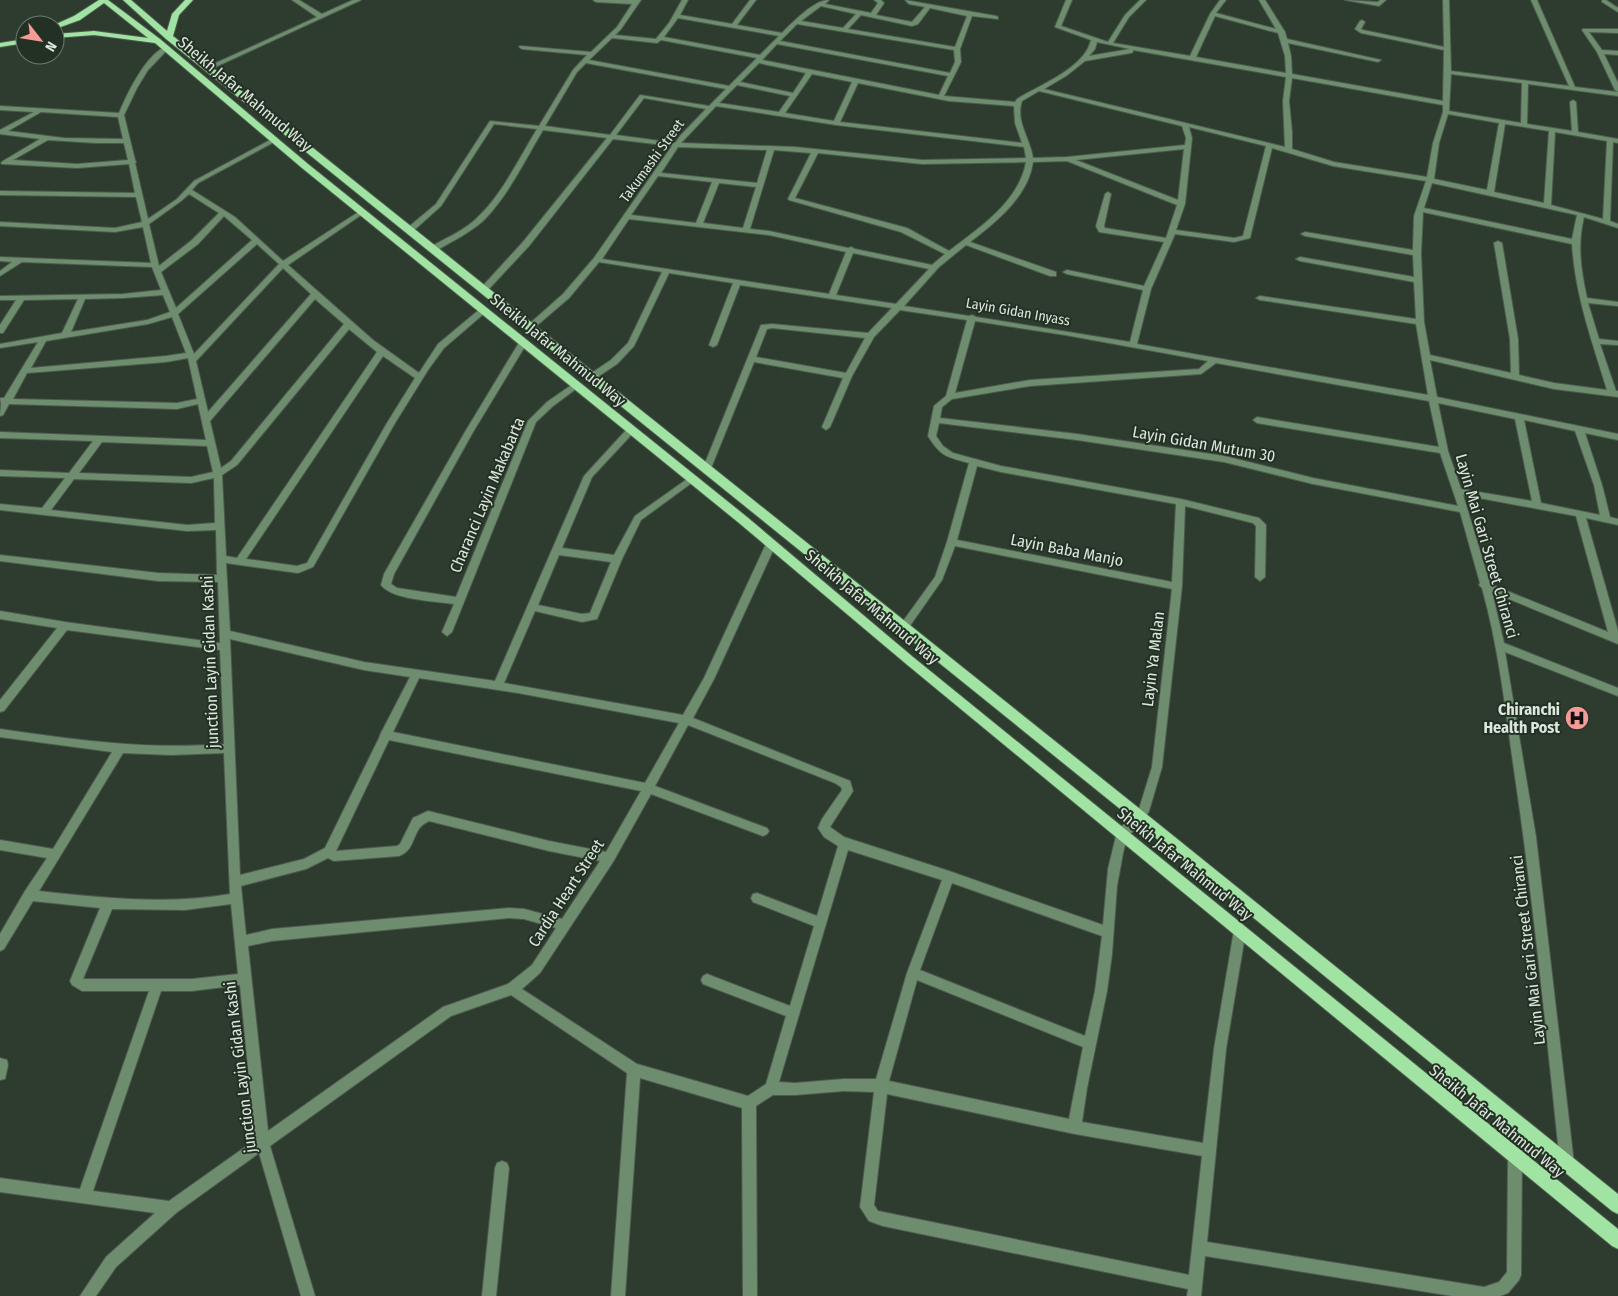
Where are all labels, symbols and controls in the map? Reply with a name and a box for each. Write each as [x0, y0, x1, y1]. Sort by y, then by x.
north arrow [15, 15, 65, 65]
street label: Sheikh Jafar Mahmud Way [174, 32, 316, 156]
text: N [41, 38, 60, 54]
street label: Takumashi Street [616, 116, 688, 206]
street label: Sheikh Jafar Mahmud Way [486, 289, 630, 411]
street label: Layin Gidan Inyass [965, 294, 1071, 330]
street label: Charanci Layin Makabarta [446, 414, 528, 576]
street label: Layin Gidan Mutum 30 [1131, 422, 1277, 466]
street label: Layin Mai Gari Street Chiranci [1452, 452, 1522, 640]
street label: Layin Baba Manjo [1009, 530, 1125, 570]
street label: Sheikh Jafar Mahmud Way [801, 545, 943, 669]
street label: junction Layin Gidan Kashi [197, 575, 223, 750]
street label: Layin Ya Malan [1138, 610, 1168, 708]
place label: Chiranchi Health Post [1483, 700, 1560, 737]
hospital icon: Chiranchi Health Post [1564, 705, 1590, 731]
street label: Sheikh Jafar Mahmud Way [1113, 803, 1257, 925]
street label: Cardia Heart Street [524, 835, 608, 950]
street label: Layin Mai Gari Street Chiranci [1507, 854, 1549, 1046]
street label: junction Layin Gidan Kashi [220, 980, 260, 1155]
street label: Sheikh Jafar Mahmud Way [1425, 1060, 1569, 1182]

